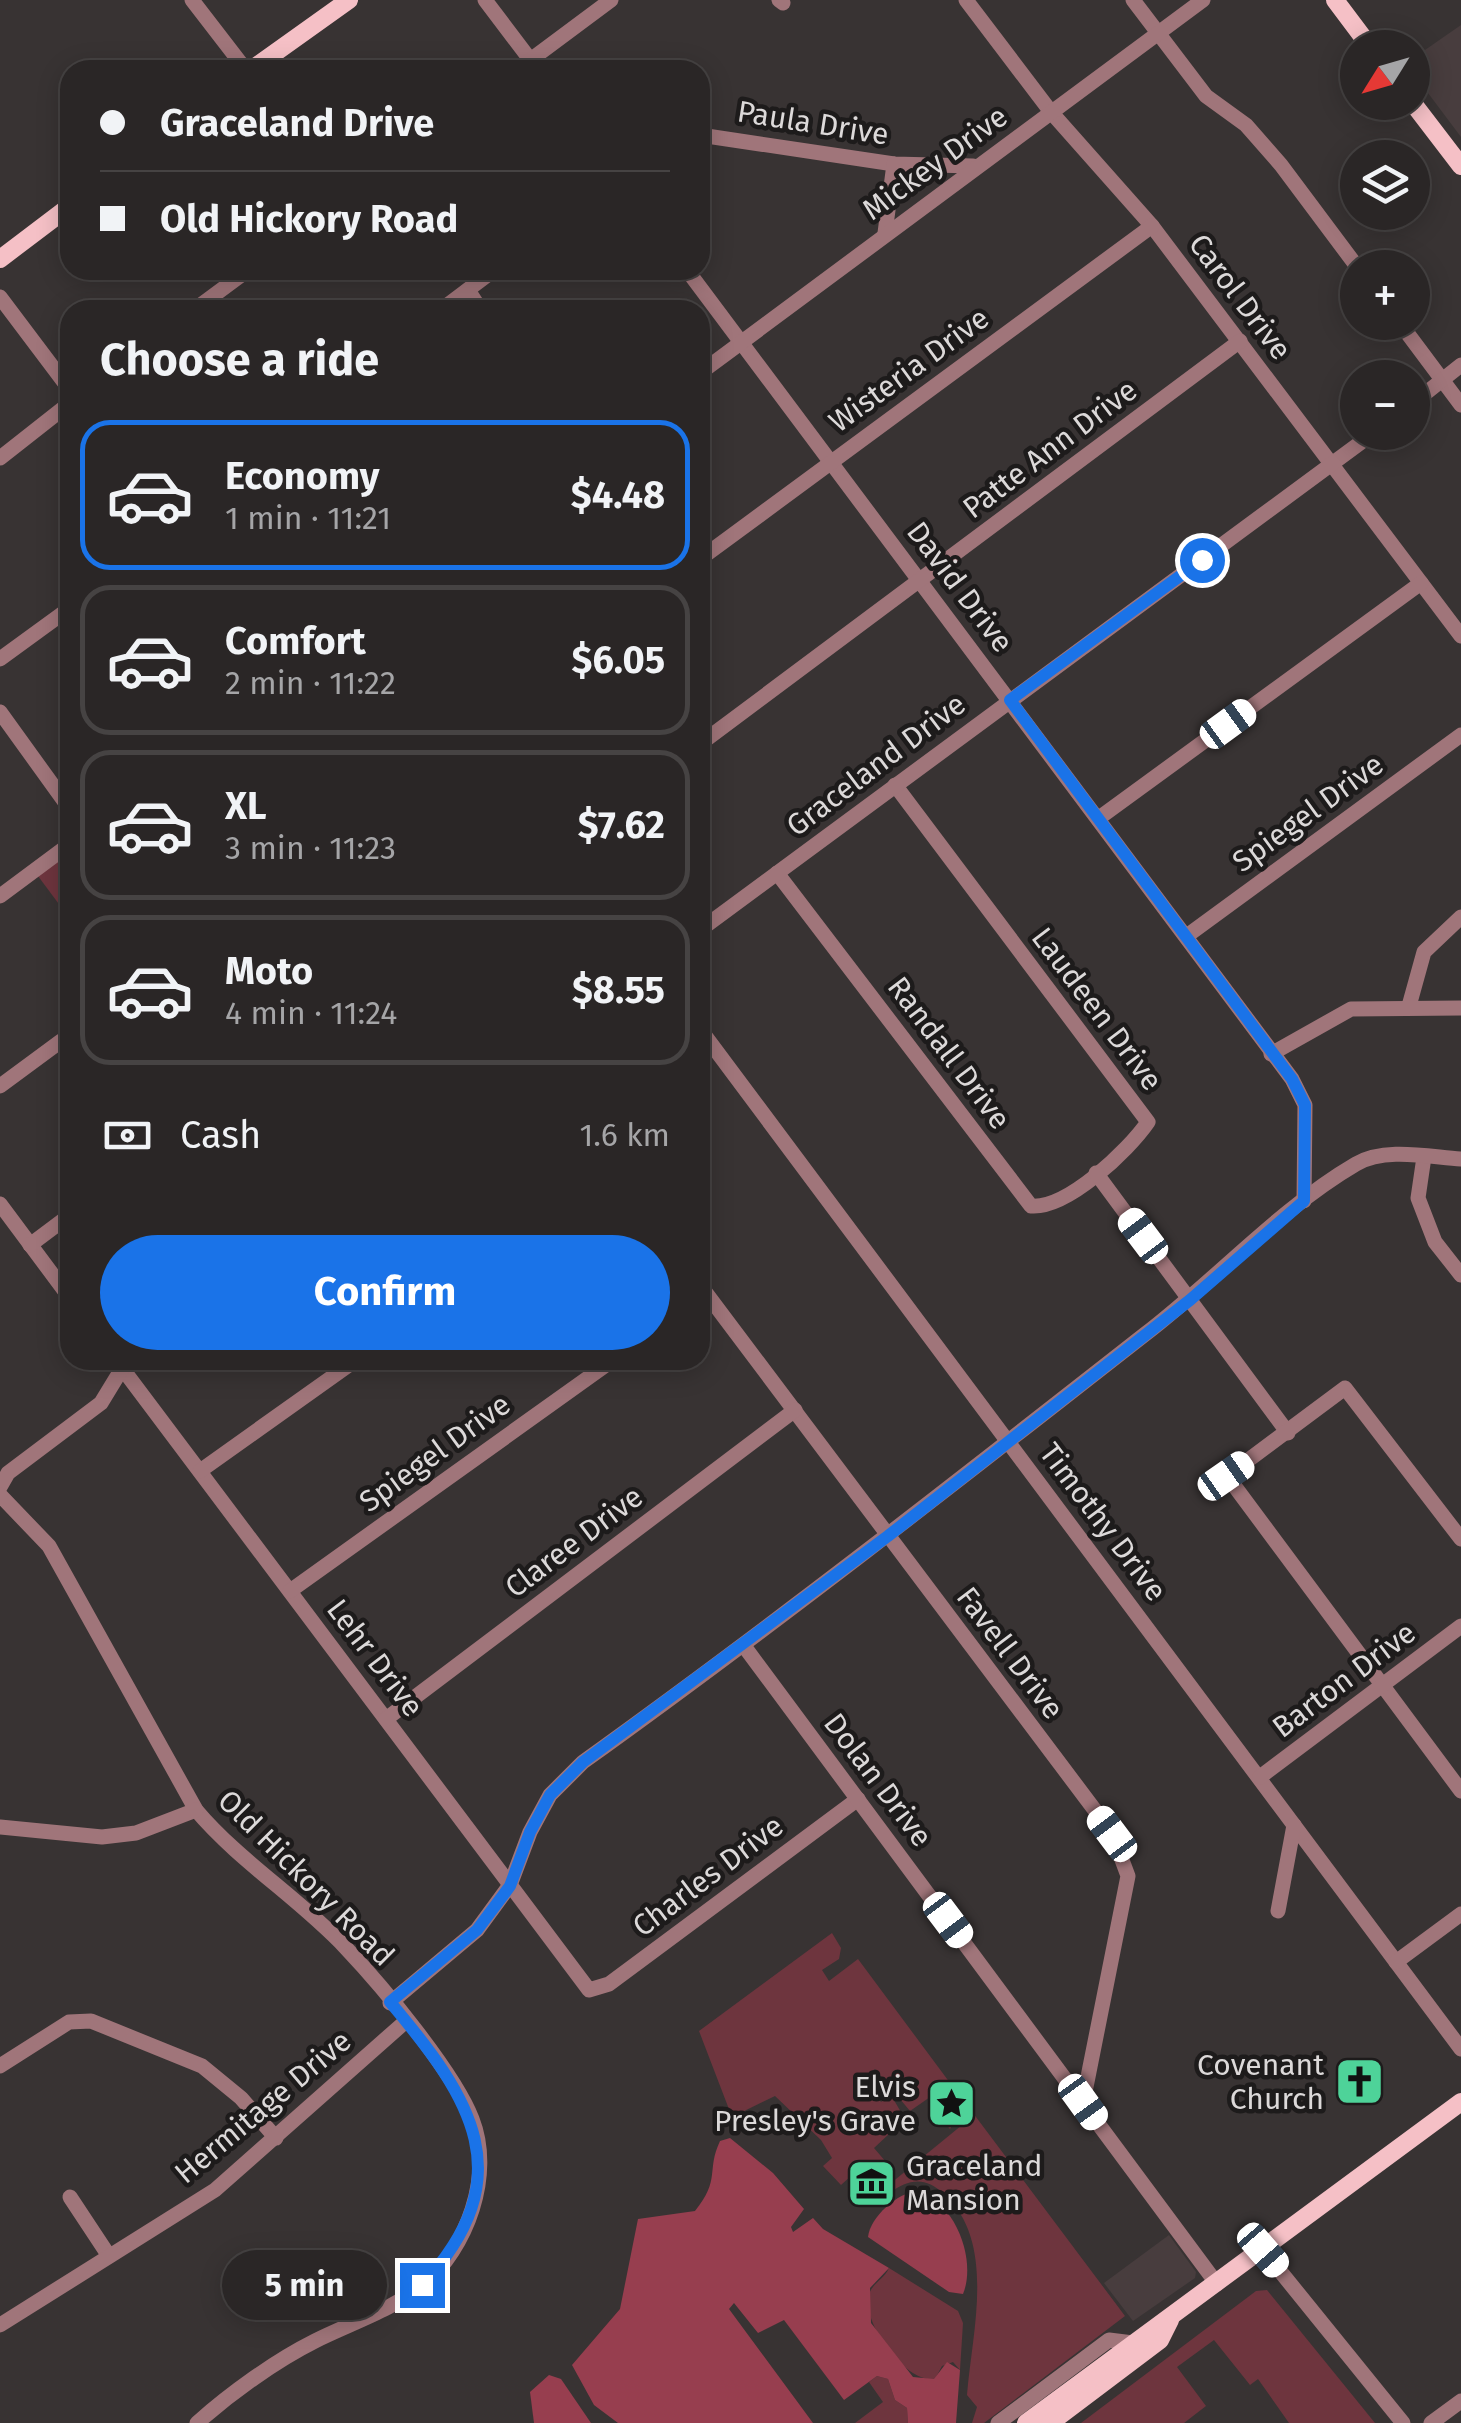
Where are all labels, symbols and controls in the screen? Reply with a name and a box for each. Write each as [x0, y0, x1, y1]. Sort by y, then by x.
north arrow [1340, 30, 1430, 120]
map controls [1340, 30, 1430, 450]
street label: Paula Drive [735, 93, 891, 153]
street label: Mickey Drive [855, 98, 1015, 228]
text: Graceland Drive [160, 100, 434, 146]
button: layers [1340, 140, 1430, 230]
text: Old Hickory Road [160, 196, 458, 242]
street label: Carol Drive [1181, 227, 1299, 367]
button: + [1340, 250, 1430, 340]
street label: Wisteria Drive [822, 300, 996, 440]
text: Choose a ride [100, 333, 379, 387]
button: − [1340, 360, 1430, 450]
street label: Patte Ann Drive [956, 372, 1144, 526]
icon: car [105, 450, 195, 540]
text: Economy [225, 453, 380, 499]
text: $4.48 [571, 472, 665, 518]
text: 1 min · 11:21 [225, 499, 391, 537]
street label: David Drive [899, 515, 1021, 659]
route start [1180, 538, 1225, 583]
icon: car [105, 615, 195, 705]
text: Comfort [225, 618, 366, 664]
text: $6.05 [572, 637, 665, 683]
text: 2 min · 11:22 [225, 664, 396, 702]
street label: Graceland Drive [779, 686, 973, 844]
car [1195, 694, 1261, 754]
street label: Spiegel Drive [1226, 746, 1390, 880]
icon: car [105, 780, 195, 870]
text: XL [225, 783, 267, 829]
text: $7.62 [578, 802, 665, 848]
text: 3 min · 11:23 [225, 829, 396, 867]
street label: Laudeen Drive [1024, 920, 1170, 1098]
icon: car [105, 945, 195, 1035]
text: Moto [225, 948, 313, 994]
text: $8.55 [572, 967, 665, 1013]
street label: Randall Drive [880, 970, 1018, 1136]
text: 4 min · 11:24 [225, 994, 397, 1032]
icon: cash [100, 1108, 155, 1163]
text: Cash [180, 1112, 261, 1158]
text: 1.6 km [579, 1116, 670, 1154]
car [1113, 1203, 1173, 1269]
button: Confirm [100, 1235, 670, 1350]
street label: Spiegel Drive [353, 1386, 517, 1520]
street label: Timothy Drive [1032, 1436, 1174, 1608]
car [1193, 1447, 1259, 1505]
street label: Claree Drive [498, 1479, 650, 1605]
street label: Favell Drive [949, 1580, 1071, 1726]
street label: Lehr Drive [319, 1592, 431, 1724]
street label: Barton Drive [1265, 1614, 1423, 1746]
street label: Dolan Drive [816, 1706, 940, 1854]
street label: Old Hickory Road [210, 1782, 402, 1974]
car [1082, 1801, 1142, 1867]
street label: Charles Drive [626, 1808, 790, 1944]
car [918, 1887, 978, 1953]
street label: Hermitage Drive [168, 2023, 358, 2191]
place label: Covenant Church [1197, 2047, 1324, 2117]
church icon: Covenant Church [1333, 2056, 1385, 2108]
place label: Elvis Presley's Grave [714, 2069, 916, 2139]
car [1053, 2069, 1113, 2135]
place icon: Elvis Presley's Grave [925, 2078, 977, 2130]
place label: Graceland Mansion [906, 2148, 1042, 2218]
museum icon: Graceland Mansion [845, 2157, 897, 2209]
car [1232, 2218, 1294, 2282]
callout: 5 min [222, 2250, 387, 2320]
route end [400, 2263, 445, 2308]
text: 5 min [265, 2266, 344, 2304]

